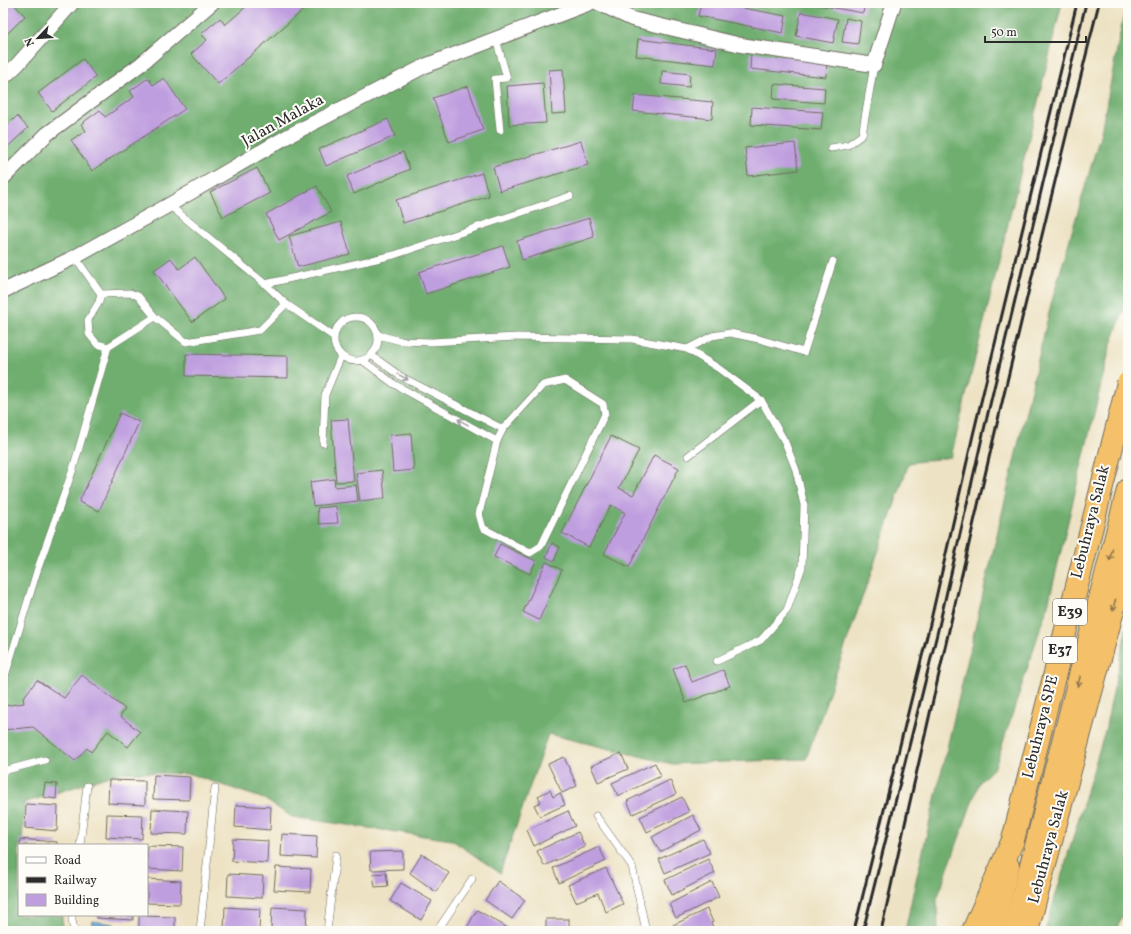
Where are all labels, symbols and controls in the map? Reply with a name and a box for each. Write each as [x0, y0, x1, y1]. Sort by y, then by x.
north arrow [18, 18, 58, 58]
scale bar [985, 18, 1086, 44]
text: 50 m [991, 25, 1017, 41]
text: N [22, 35, 39, 48]
street label: Jalan Malaka [238, 89, 328, 153]
one-way arrow [397, 374, 409, 382]
one-way arrow [457, 418, 469, 426]
street label: Lebuhraya Salak [1066, 463, 1116, 581]
one-way arrow [1107, 548, 1115, 561]
one-way arrow [1110, 598, 1117, 611]
road number: E39 [1053, 599, 1087, 625]
road number: E37 [1043, 637, 1077, 663]
street label: Lebuhraya SPE [1018, 673, 1064, 781]
one-way arrow [1075, 674, 1082, 687]
street label: Lebuhraya Salak [1023, 788, 1075, 906]
legend [18, 844, 148, 916]
text: Road [54, 853, 81, 869]
text: Railway [54, 873, 97, 889]
text: Building [54, 893, 99, 909]

